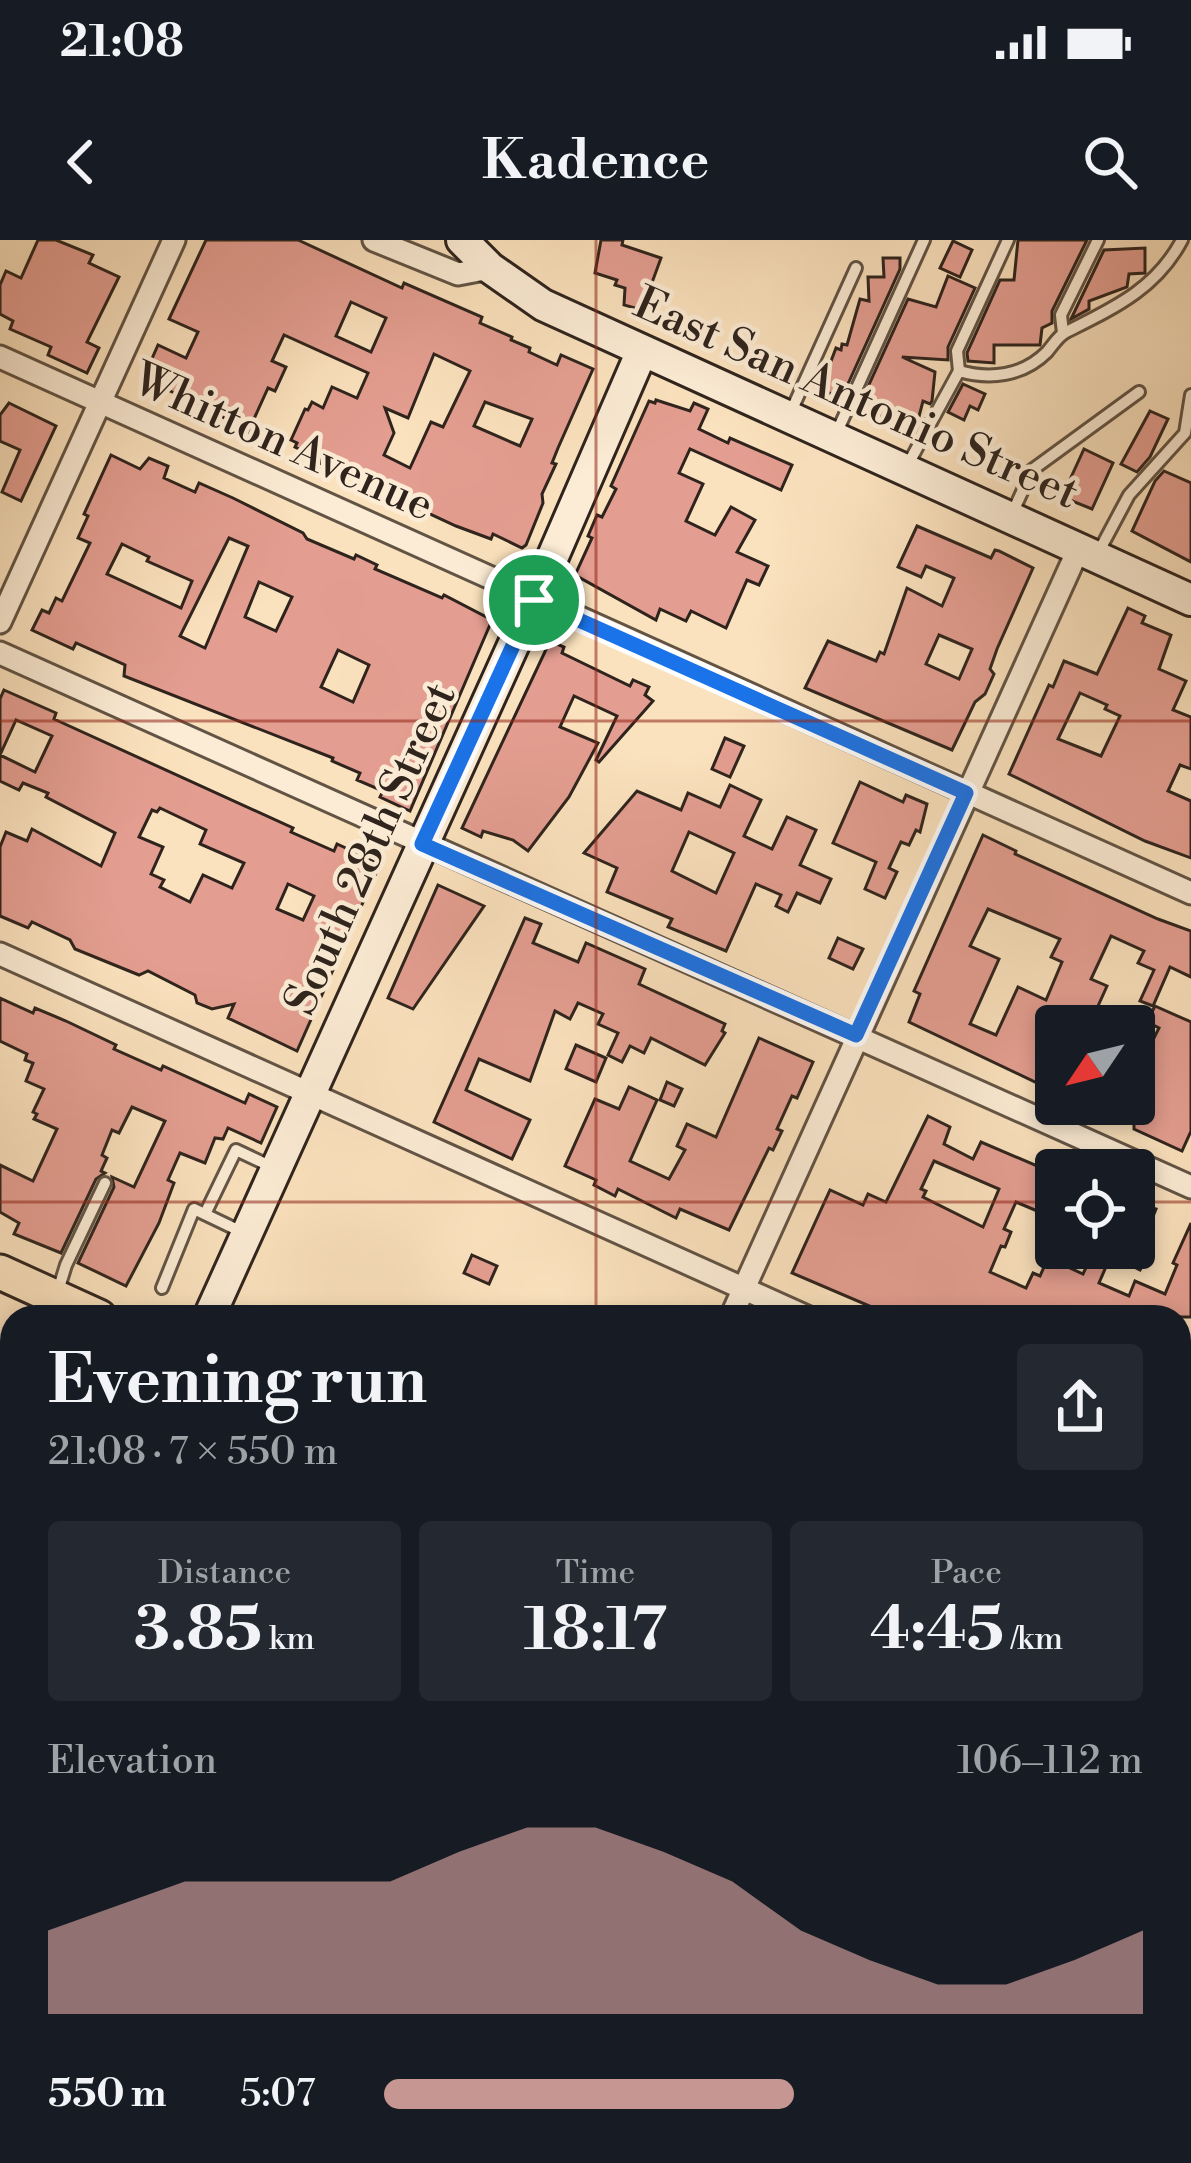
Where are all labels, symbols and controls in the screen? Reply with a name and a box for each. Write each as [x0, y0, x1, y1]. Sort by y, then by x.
text: 21:08 [60, 14, 184, 71]
text: Kadence [482, 128, 709, 196]
icon: back [48, 129, 114, 195]
icon: search [1077, 129, 1143, 195]
street label: East San Antonio Street [625, 275, 1087, 523]
street label: Whitton Avenue [122, 350, 442, 535]
pin [483, 549, 585, 651]
icon: arrive [501, 567, 567, 633]
street label: South 28th Street [272, 674, 470, 1024]
north arrow [1035, 1005, 1155, 1125]
map controls [1035, 1005, 1155, 1269]
button: locate [1035, 1149, 1155, 1269]
text: Evening run [48, 1341, 427, 1424]
button: share [1017, 1344, 1143, 1470]
text: 21:08 · 7 × 550 m [48, 1428, 338, 1477]
text: Distance [158, 1553, 291, 1594]
text: Time [556, 1553, 635, 1594]
text: Pace [931, 1553, 1002, 1594]
text: 3.85 [134, 1594, 262, 1669]
text: 18:17 [524, 1594, 667, 1669]
text: 4:45 [870, 1594, 1004, 1669]
text: km [262, 1619, 315, 1660]
text: /km [1004, 1619, 1063, 1660]
text: Elevation [48, 1737, 217, 1786]
text: 106–112 m [957, 1737, 1143, 1786]
text: 550 m [48, 2070, 166, 2119]
text: 5:07 [240, 2070, 315, 2119]

